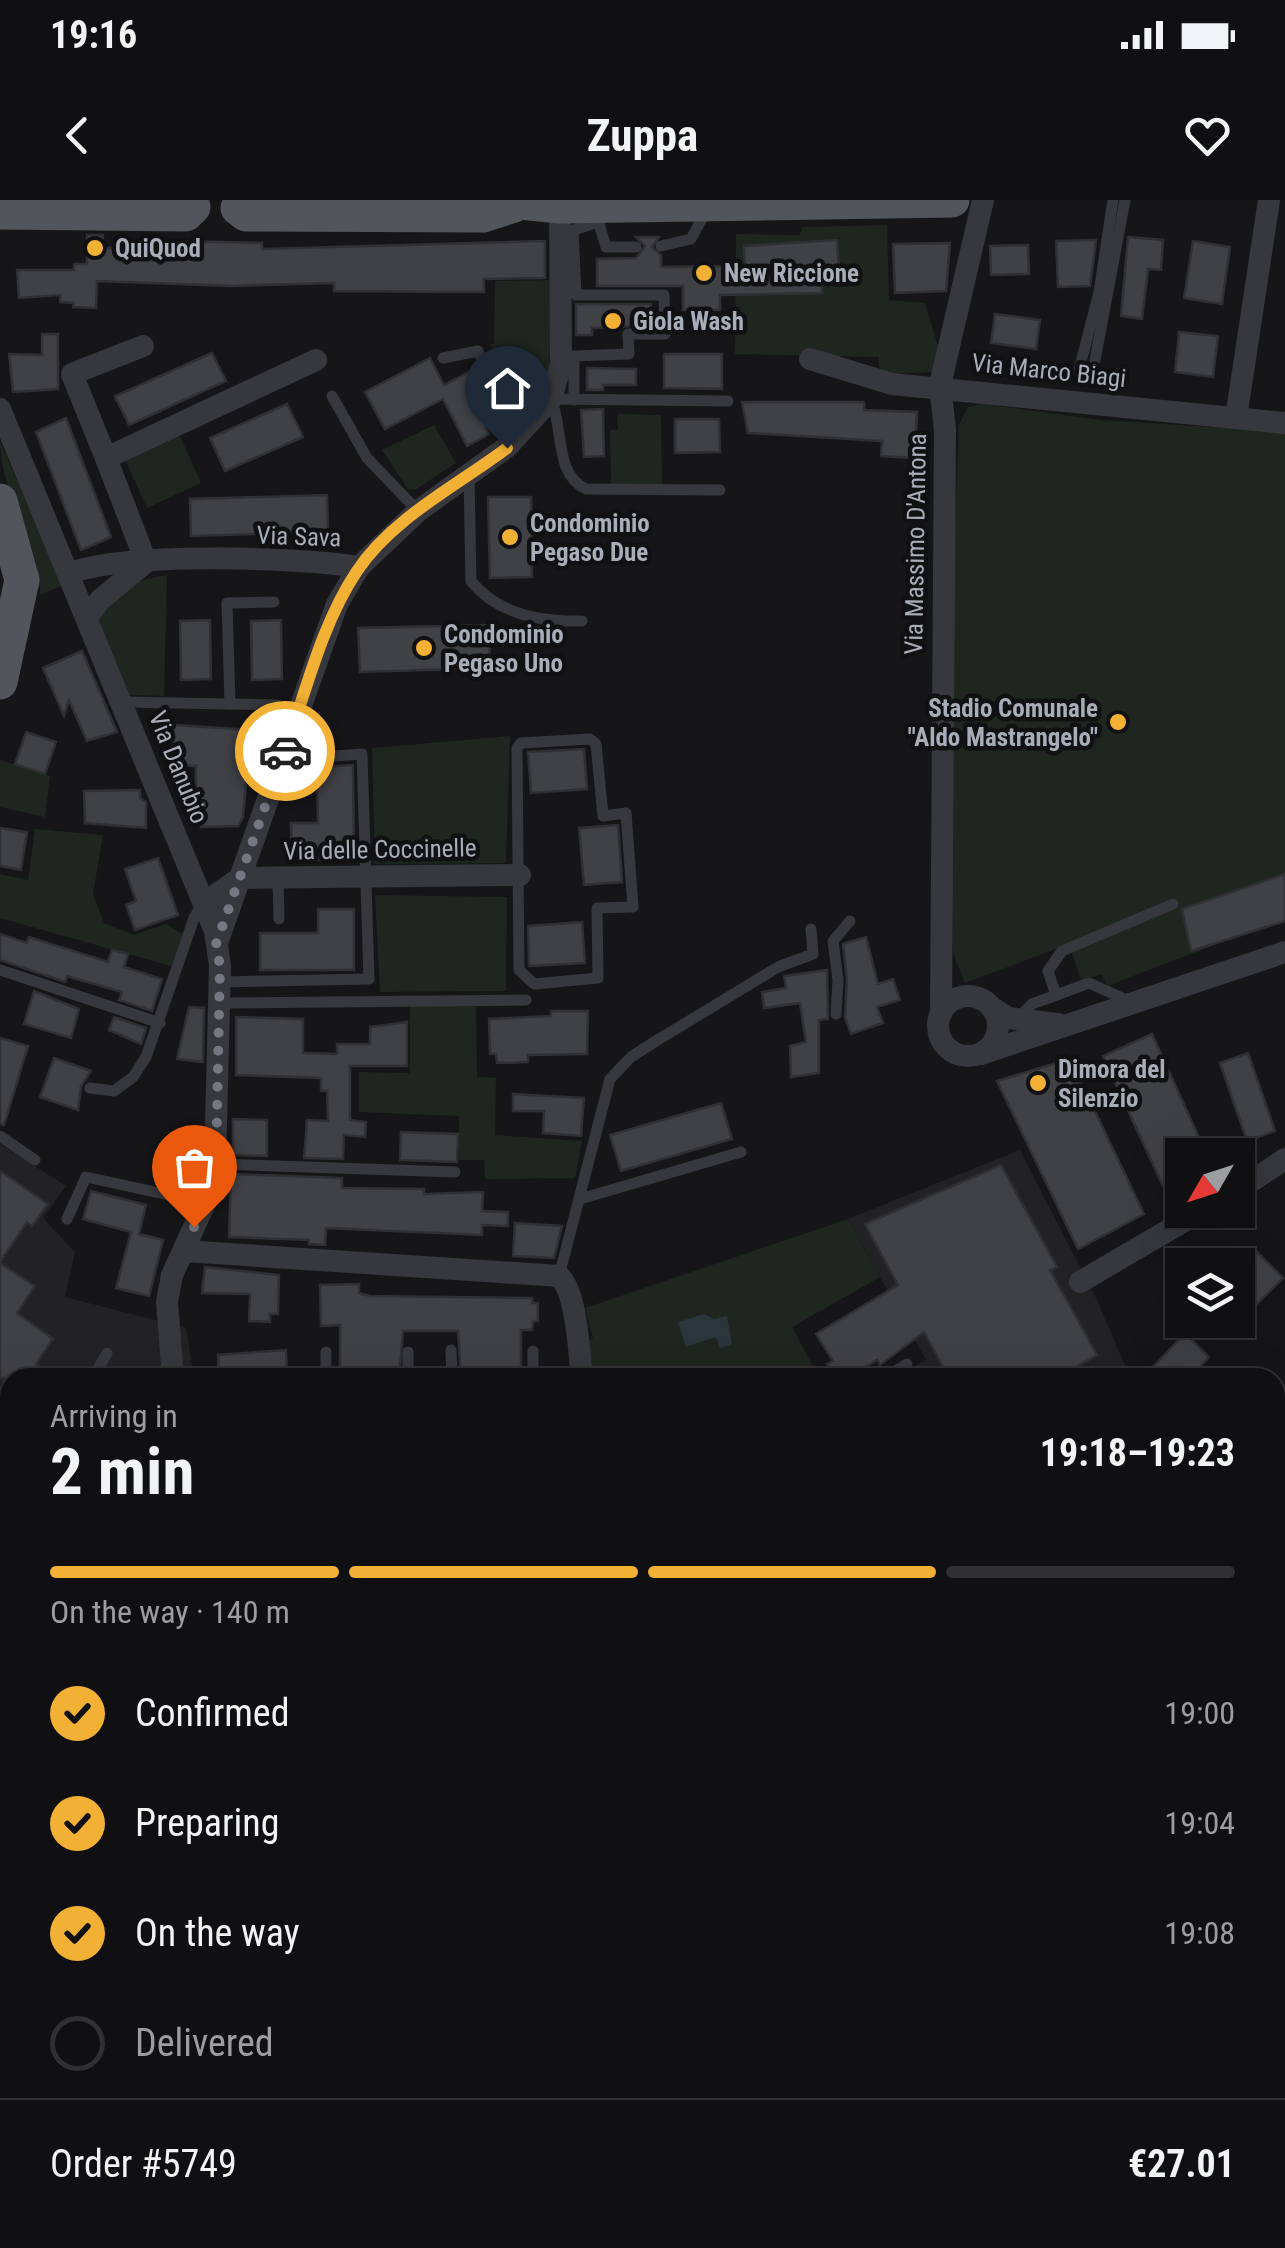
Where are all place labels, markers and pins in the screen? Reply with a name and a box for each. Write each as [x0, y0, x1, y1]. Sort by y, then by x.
place label: QuiQuod [115, 234, 201, 263]
marker: QuiQuod [84, 237, 106, 259]
place label: New Riccione [724, 259, 859, 288]
marker: New Riccione [693, 262, 715, 284]
place label: Giola Wash [633, 307, 744, 336]
marker: Giola Wash [602, 310, 624, 332]
pin [465, 346, 550, 449]
place label: Condominio Pegaso Due [530, 509, 650, 567]
marker: Condominio Pegaso Due [499, 526, 521, 548]
place label: Condominio Pegaso Uno [444, 620, 564, 678]
marker: Condominio Pegaso Uno [413, 637, 435, 659]
place label: Stadio Comunale "Aldo Mastrangelo" [908, 694, 1098, 752]
marker: Stadio Comunale "Aldo Mastrangelo" [1107, 711, 1129, 733]
place label: Dimora del Silenzio [1058, 1055, 1166, 1113]
marker: Dimora del Silenzio [1027, 1072, 1049, 1094]
pin [152, 1125, 237, 1228]

